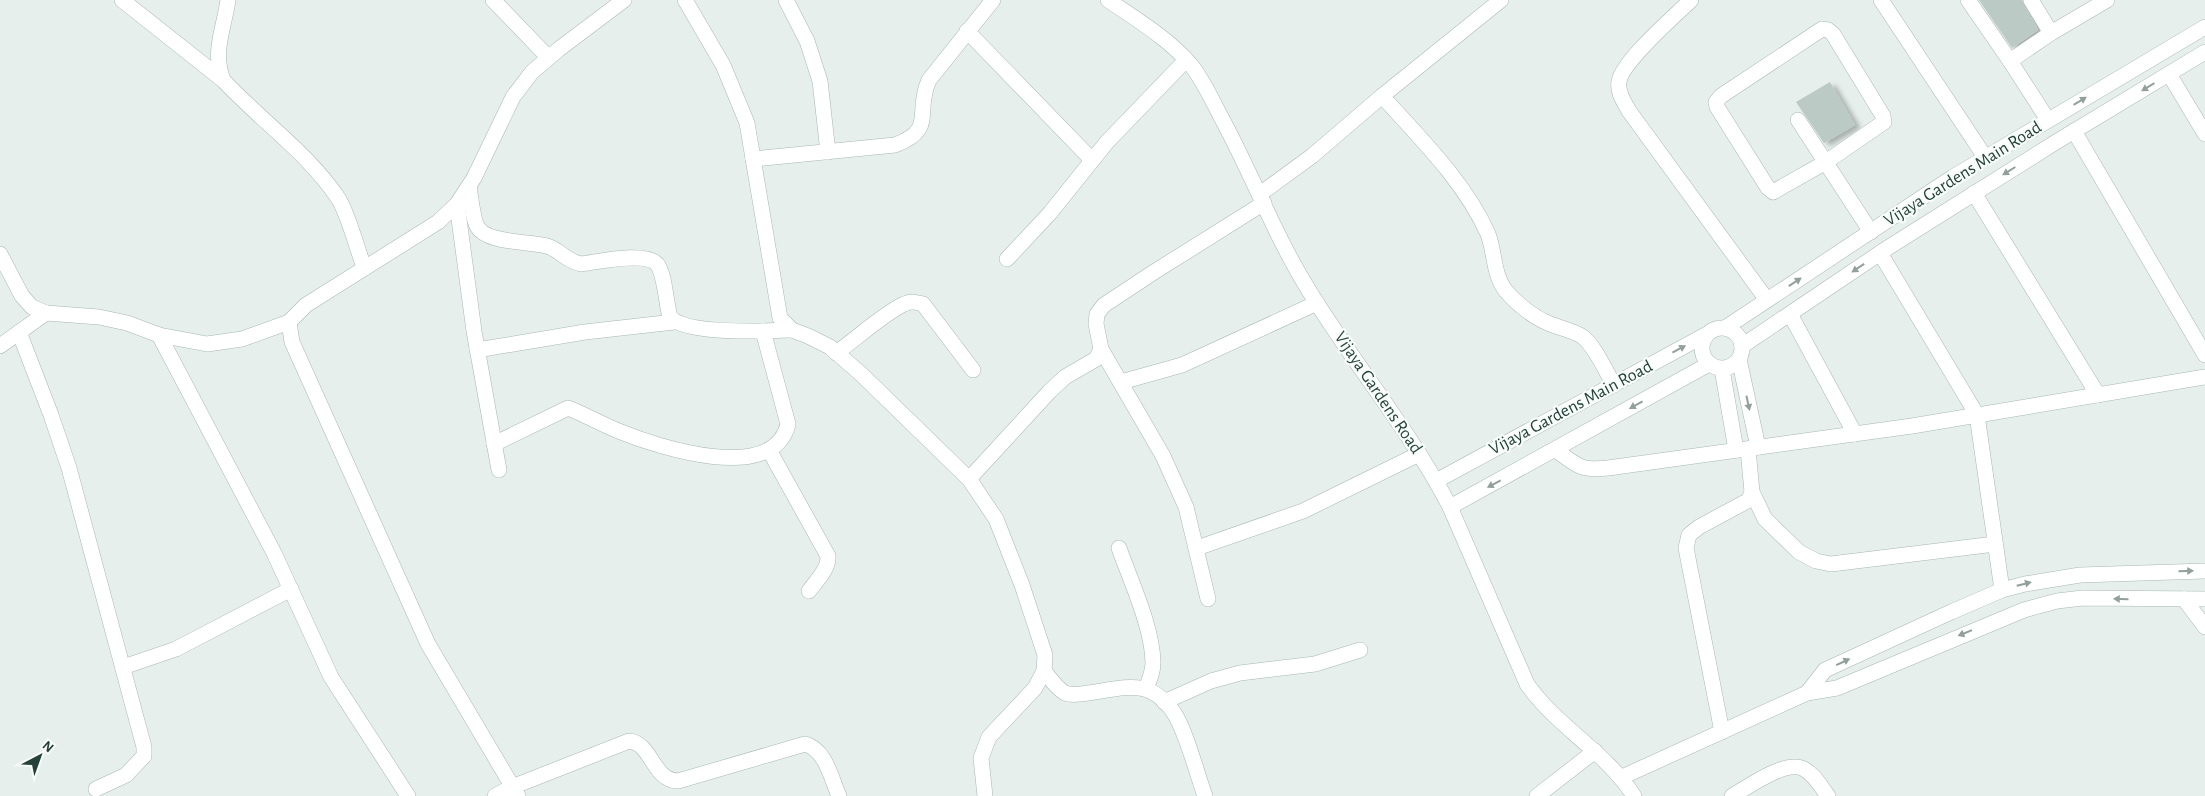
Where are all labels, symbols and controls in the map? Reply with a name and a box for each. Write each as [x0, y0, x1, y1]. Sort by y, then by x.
one-way arrow [2142, 82, 2155, 91]
one-way arrow [2073, 97, 2086, 106]
street label: Vijaya Gardens Main Road [1881, 118, 2045, 230]
one-way arrow [2003, 166, 2016, 176]
one-way arrow [1851, 263, 1865, 273]
one-way arrow [1788, 277, 1801, 287]
street label: Vijaya Gardens Road [1331, 329, 1425, 457]
one-way arrow [1672, 345, 1686, 354]
street label: Vijaya Gardens Main Road [1486, 357, 1656, 459]
one-way arrow [1745, 396, 1753, 412]
one-way arrow [1629, 401, 1643, 409]
one-way arrow [1487, 479, 1500, 488]
one-way arrow [2178, 567, 2194, 575]
one-way arrow [2017, 580, 2032, 588]
one-way arrow [2113, 594, 2129, 602]
one-way arrow [1958, 630, 1972, 638]
one-way arrow [1836, 658, 1850, 666]
north arrow [15, 731, 65, 781]
text: N [40, 738, 56, 755]

